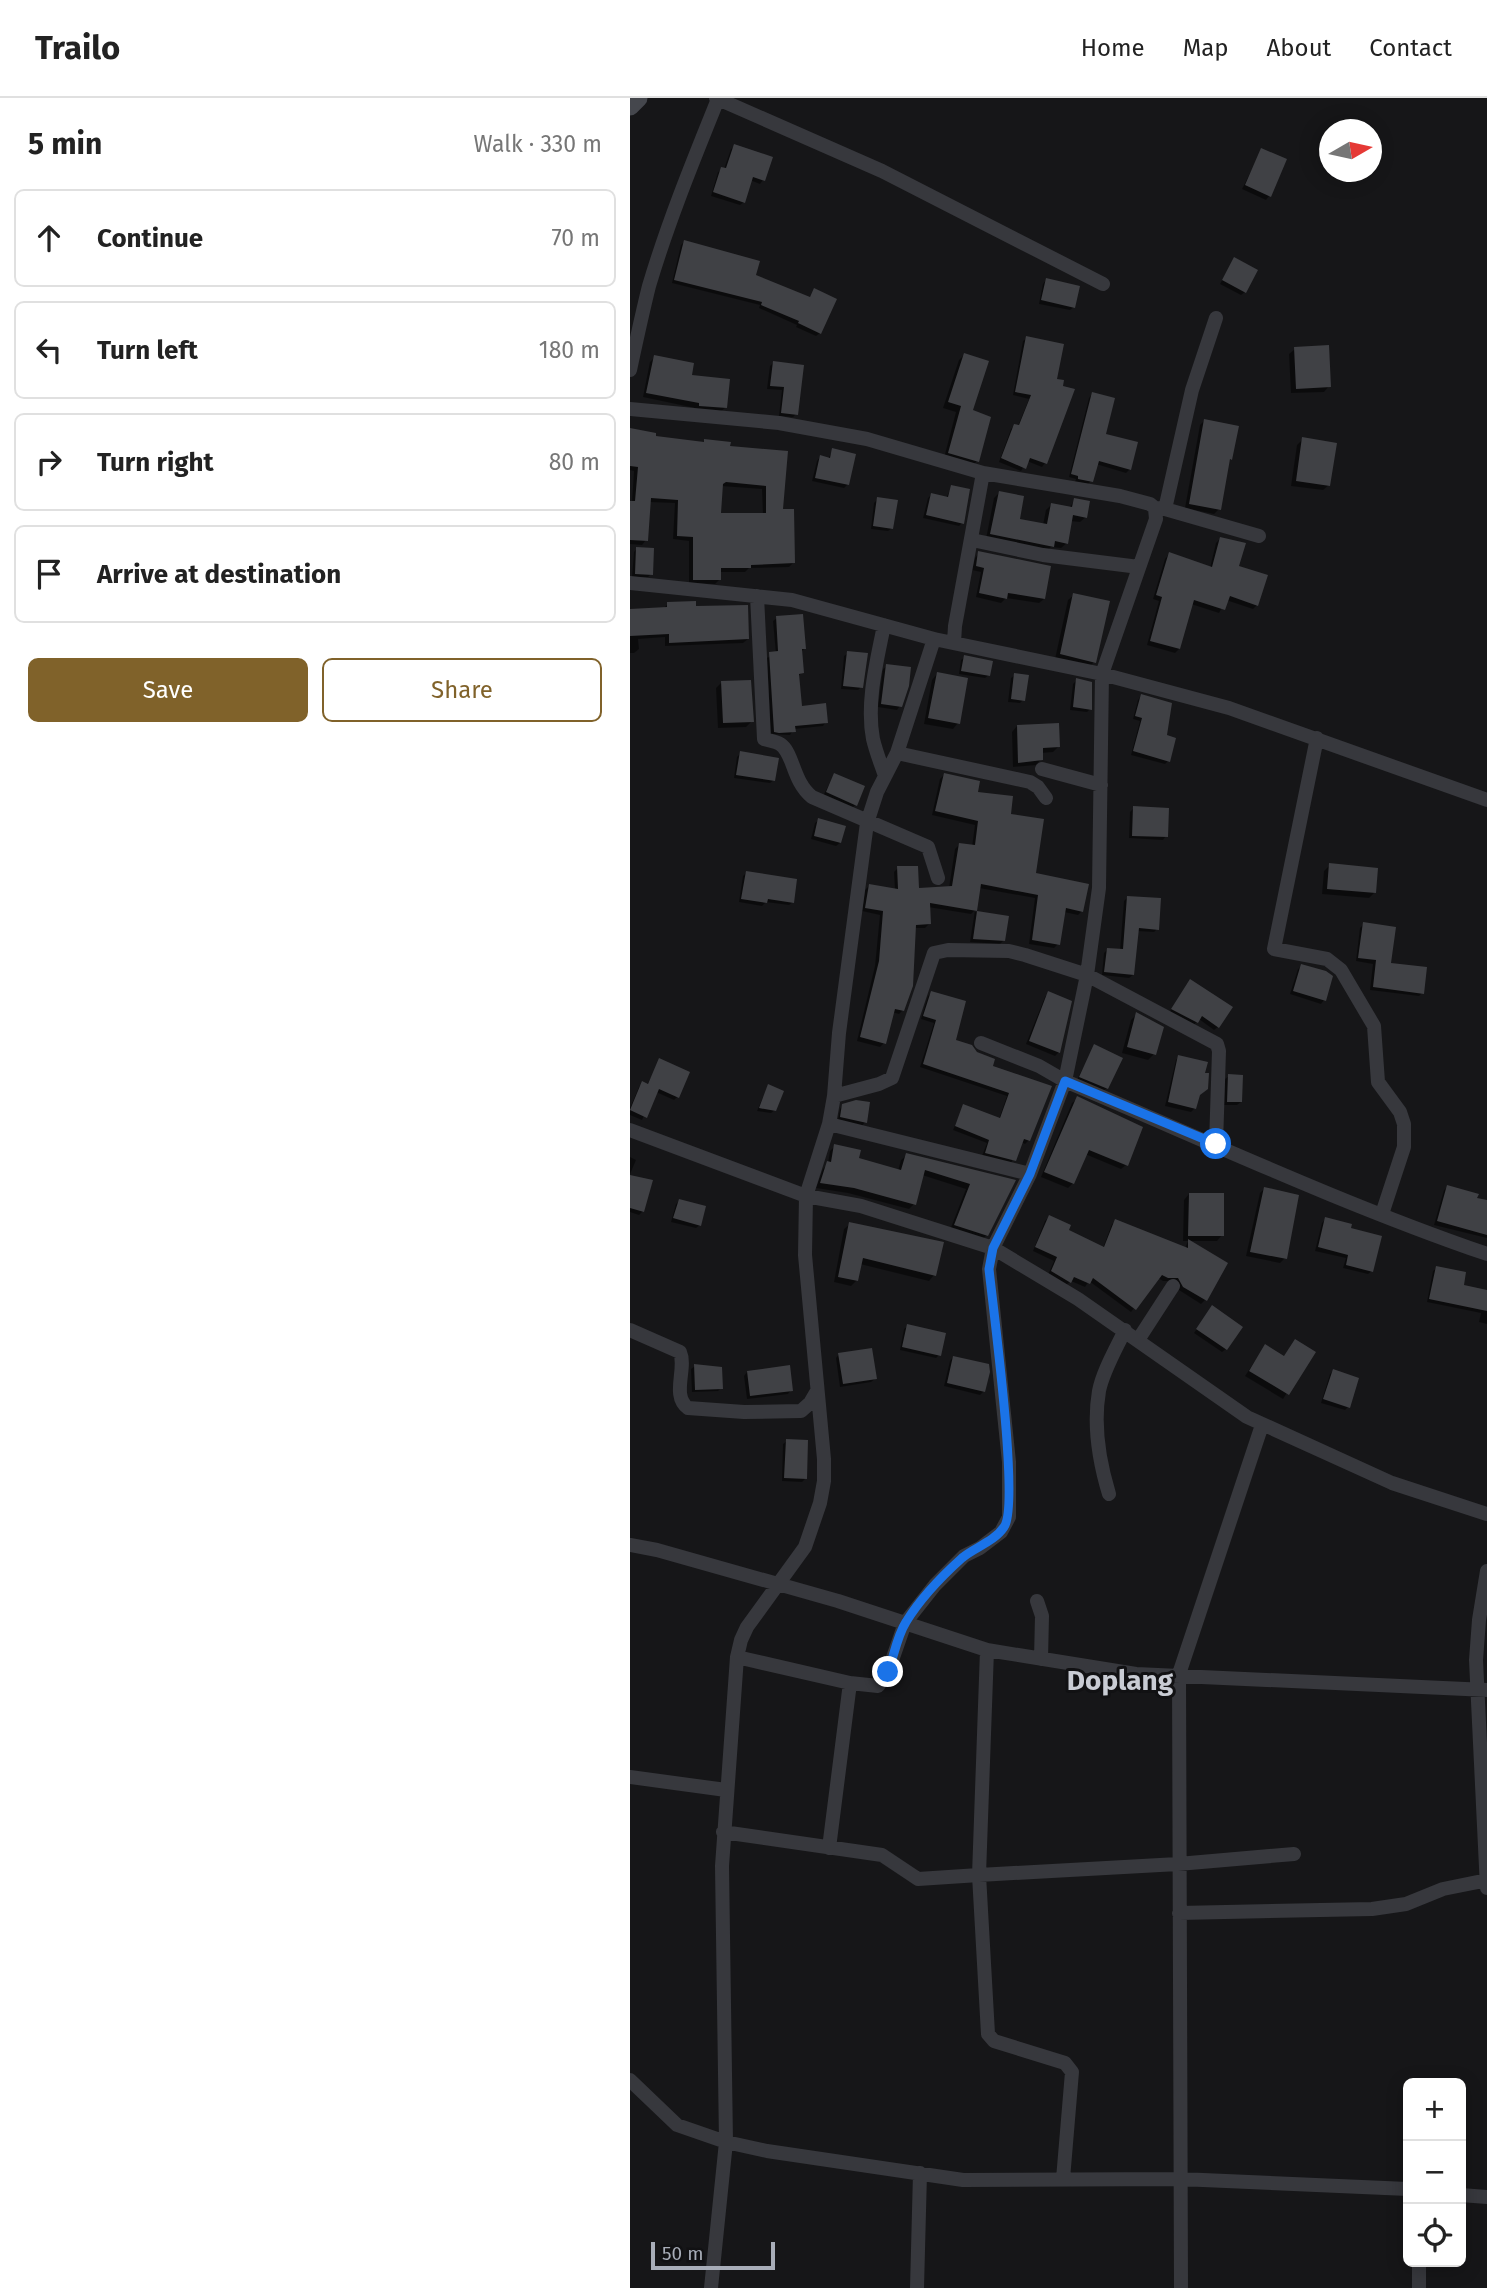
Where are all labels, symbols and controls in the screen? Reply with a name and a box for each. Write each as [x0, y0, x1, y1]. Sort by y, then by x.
text: Trailo [35, 28, 120, 68]
text: Home [1081, 34, 1145, 62]
text: Map [1183, 34, 1229, 62]
text: About [1267, 34, 1331, 62]
text: Contact [1369, 34, 1452, 62]
north arrow [1319, 119, 1382, 182]
text: 5 min [28, 126, 102, 162]
text: Walk · 330 m [474, 130, 602, 158]
icon: ahead [30, 219, 68, 257]
text: Continue [97, 223, 203, 254]
text: 70 m [551, 224, 600, 252]
icon: left [30, 331, 68, 369]
text: Turn left [97, 335, 198, 366]
text: 180 m [539, 336, 600, 364]
icon: right [30, 443, 68, 481]
text: Turn right [97, 447, 214, 478]
text: 80 m [549, 448, 600, 476]
icon: arrive [30, 555, 68, 593]
text: Arrive at destination [97, 559, 341, 590]
button: Save [28, 658, 308, 722]
button: Share [322, 658, 602, 722]
route start [1200, 1128, 1231, 1159]
route end [872, 1656, 903, 1687]
district label: Doplang [1067, 1664, 1174, 1697]
map controls [1403, 2078, 1466, 2267]
button: + [1403, 2078, 1466, 2141]
button: − [1403, 2141, 1466, 2204]
button: locate [1403, 2204, 1466, 2267]
scale bar [651, 2239, 775, 2271]
text: 50 m [662, 2242, 703, 2265]

